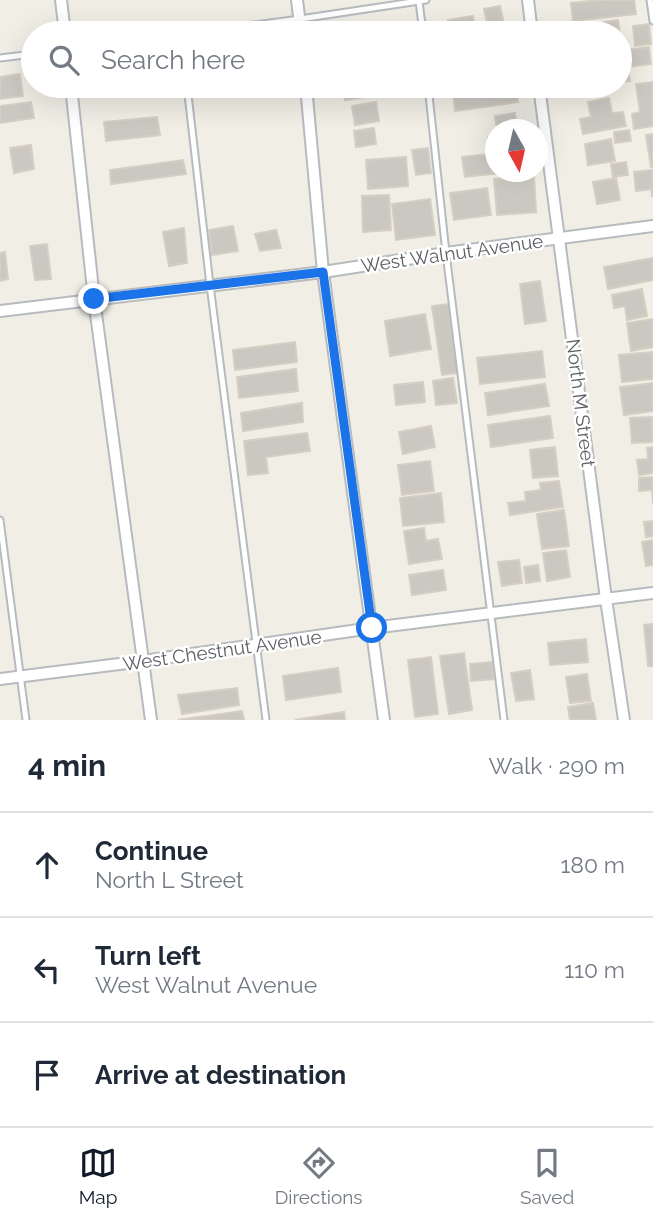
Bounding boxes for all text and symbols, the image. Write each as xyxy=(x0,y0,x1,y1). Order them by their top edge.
search box xyxy=(21,21,632,98)
icon: search xyxy=(45,41,83,79)
text: Search here xyxy=(101,45,245,75)
north arrow xyxy=(485,119,548,182)
street label: West Walnut Avenue xyxy=(360,229,544,277)
route end xyxy=(78,283,109,314)
street label: North M Street xyxy=(562,338,600,469)
route start xyxy=(356,612,387,643)
street label: West Chestnut Avenue xyxy=(121,625,323,675)
text: 4 min xyxy=(28,748,106,783)
text: Walk · 290 m xyxy=(489,752,625,779)
text: Continue xyxy=(95,836,208,866)
icon: ahead xyxy=(28,846,66,884)
text: 180 m xyxy=(560,851,625,878)
text: North L Street xyxy=(95,866,244,893)
text: Turn left xyxy=(95,941,201,971)
icon: left xyxy=(28,951,66,989)
text: 110 m xyxy=(564,956,625,983)
text: West Walnut Avenue xyxy=(95,971,317,998)
icon: arrive xyxy=(28,1056,66,1094)
text: Arrive at destination xyxy=(95,1060,346,1090)
tab: Map xyxy=(79,1144,117,1208)
tab: Directions xyxy=(275,1144,363,1208)
tab: Saved xyxy=(520,1144,574,1208)

